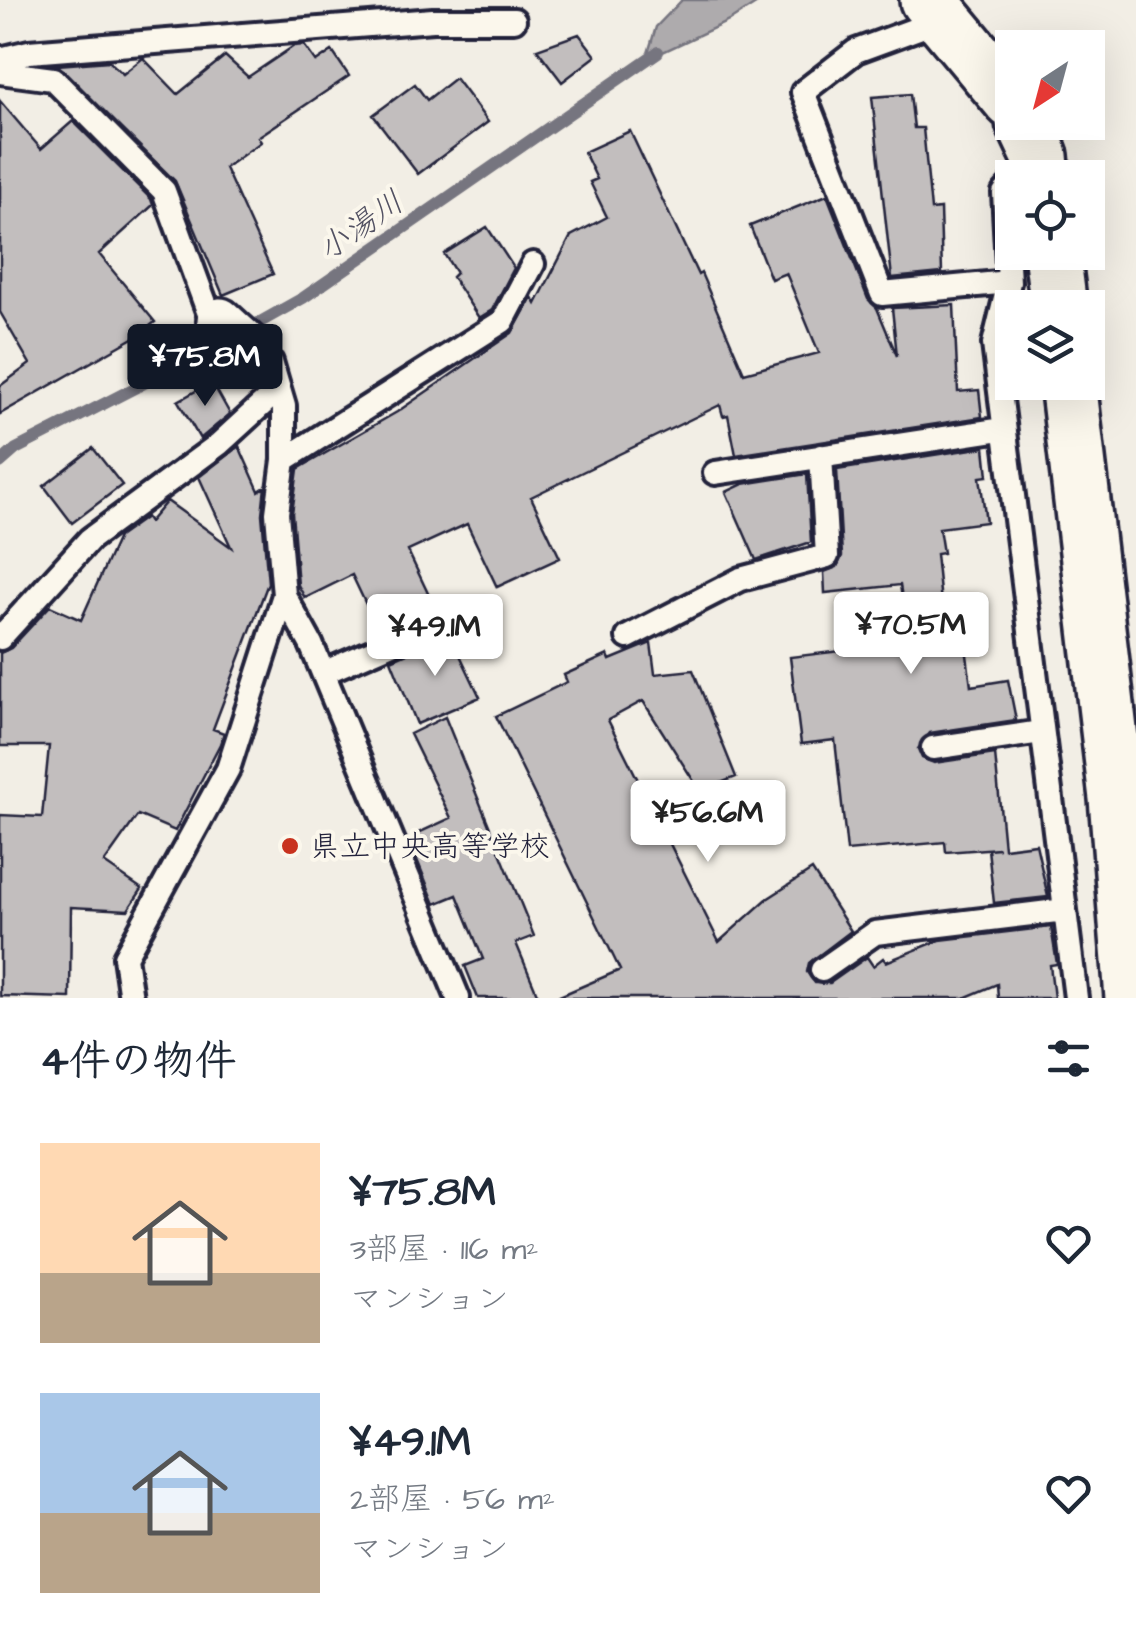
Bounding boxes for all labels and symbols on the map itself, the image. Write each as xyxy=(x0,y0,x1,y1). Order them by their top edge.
north arrow xyxy=(995,30,1105,140)
water label: 小湯川 xyxy=(309,180,413,272)
pin: ¥75.8M xyxy=(124,324,286,409)
pin: ¥70.5M xyxy=(830,592,992,677)
pin: ¥49.1M xyxy=(354,594,516,679)
pin: ¥56.6M xyxy=(627,780,789,865)
place label: 県立中央高等学校 xyxy=(310,826,550,868)
marker: 県立中央高等学校 xyxy=(279,835,301,857)

